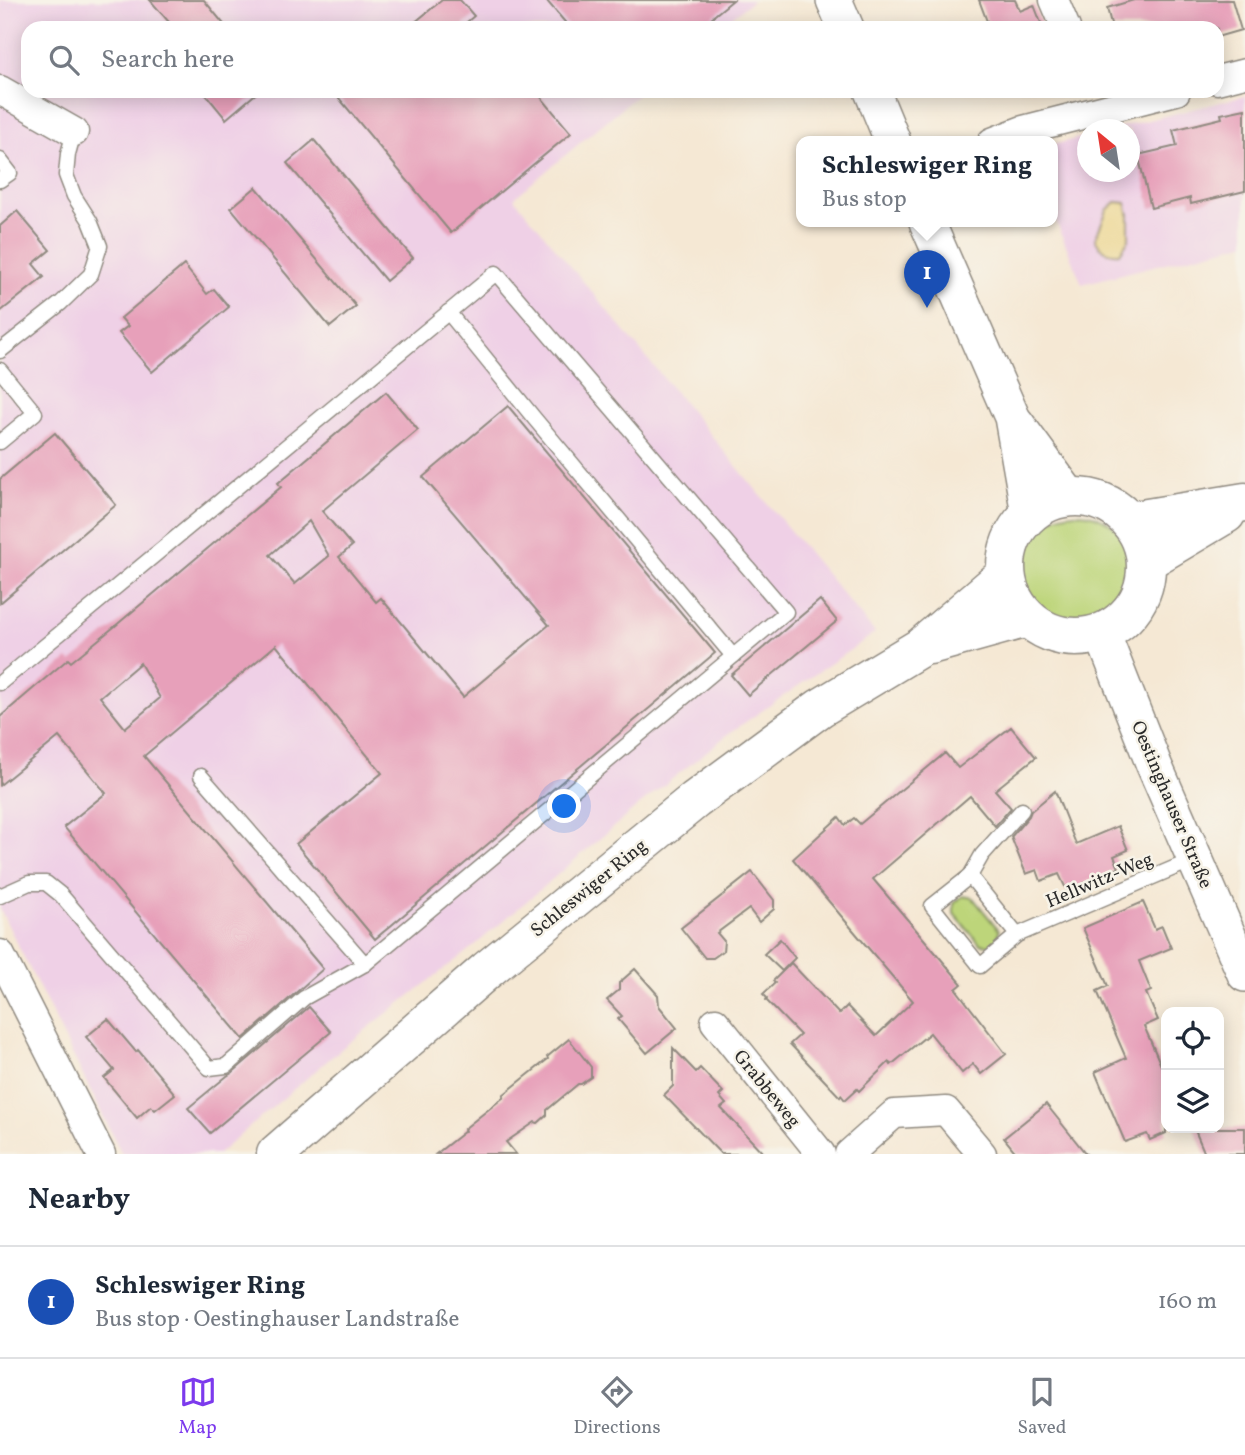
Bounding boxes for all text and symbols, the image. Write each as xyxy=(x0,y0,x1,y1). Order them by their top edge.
search box xyxy=(21,21,1224,98)
icon: search xyxy=(45,41,83,79)
text: Search here xyxy=(101,42,234,78)
north arrow xyxy=(1077,119,1140,182)
popup xyxy=(796,136,1058,227)
text: Schleswiger Ring xyxy=(822,148,1032,184)
text: Bus stop xyxy=(822,184,907,216)
pin: 1 xyxy=(904,250,950,308)
street label: Oestinghauser Straße xyxy=(1124,717,1218,893)
your location xyxy=(547,789,581,823)
street label: Schleswiger Ring xyxy=(526,833,653,944)
street label: Hellwitz-Weg xyxy=(1042,847,1157,915)
map controls xyxy=(1161,1007,1224,1133)
button: locate xyxy=(1161,1007,1224,1070)
street label: Grabbeweg xyxy=(727,1045,806,1134)
button: layers xyxy=(1161,1070,1224,1133)
text: Nearby xyxy=(28,1179,130,1221)
text: Schleswiger Ring xyxy=(95,1268,305,1304)
text: 1 xyxy=(46,1286,56,1318)
text: 160 m xyxy=(1158,1286,1217,1318)
text: Bus stop · Oestinghauser Landstraße xyxy=(95,1304,459,1336)
tab: Map xyxy=(178,1373,217,1441)
tab: Directions xyxy=(574,1373,661,1441)
tab: Saved xyxy=(1018,1373,1066,1441)

